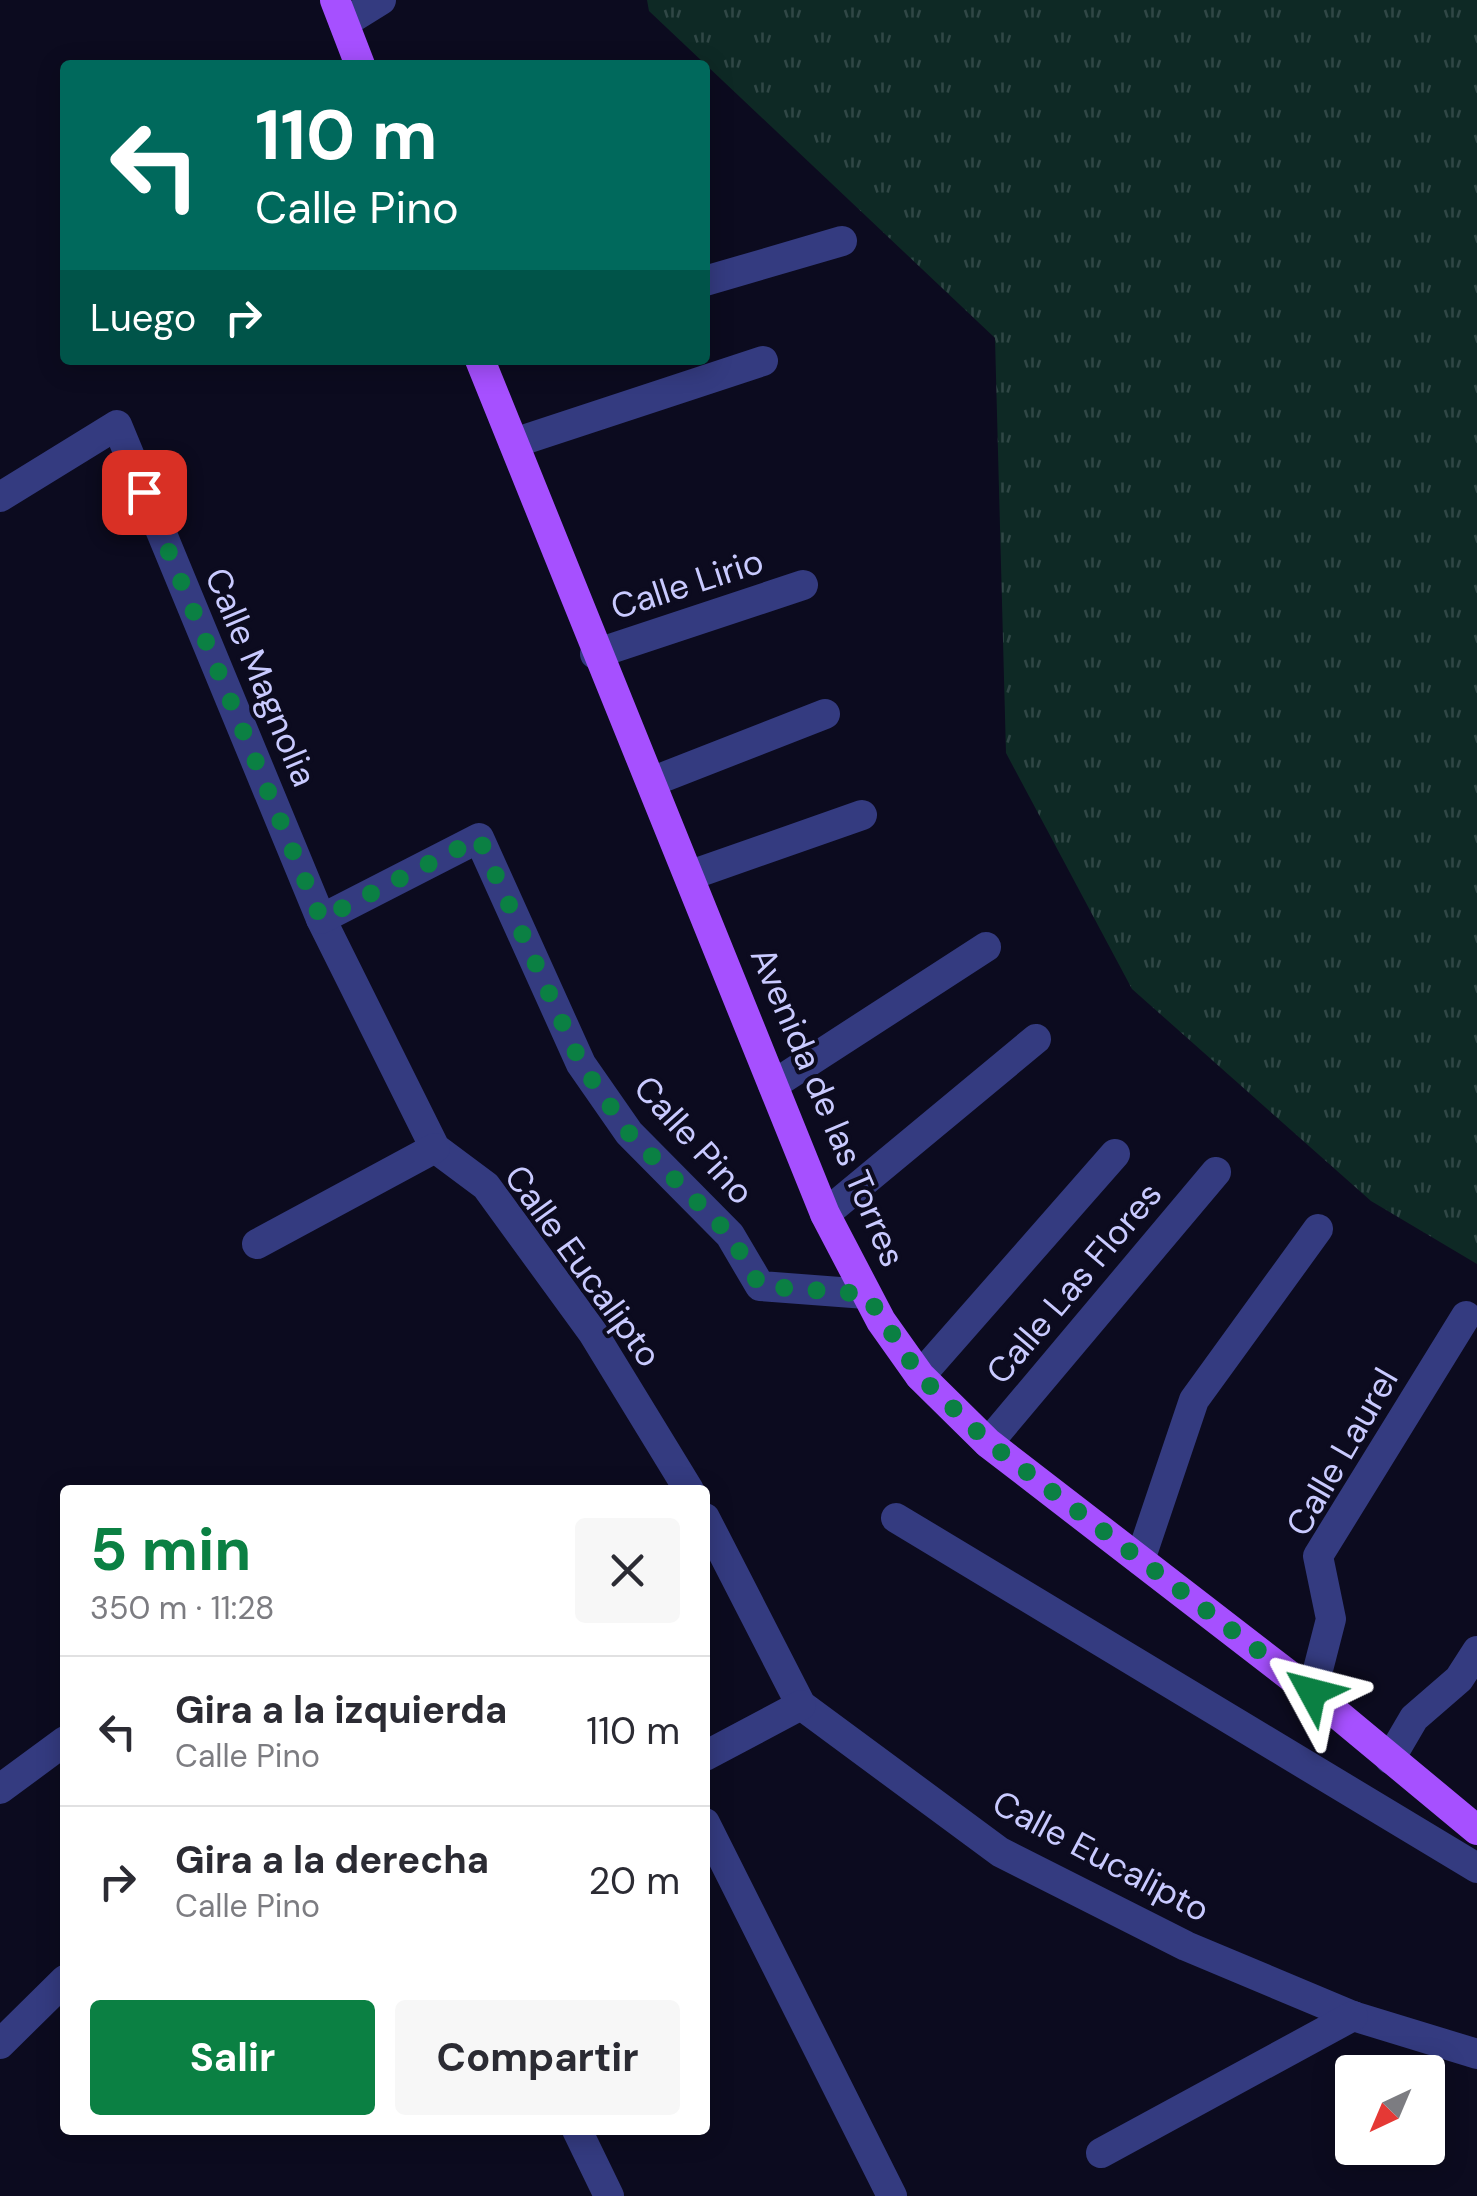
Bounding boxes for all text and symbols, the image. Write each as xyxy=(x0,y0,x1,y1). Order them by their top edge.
text: 110 m xyxy=(255,90,438,181)
icon: left xyxy=(90,100,220,230)
text: Calle Pino xyxy=(255,178,459,237)
icon: right xyxy=(216,290,271,345)
text: Luego xyxy=(90,293,196,343)
pin xyxy=(102,450,187,535)
icon: arrive xyxy=(117,465,172,520)
street label: Calle Lirio xyxy=(605,538,769,630)
street label: Calle Magnolia xyxy=(194,561,328,793)
street label: Avenida de las Torres xyxy=(740,940,916,1274)
street label: Calle Pino xyxy=(624,1066,764,1214)
street label: Calle Eucalipto xyxy=(494,1156,672,1376)
street label: Calle Las Flores xyxy=(976,1172,1172,1394)
street label: Calle Laurel xyxy=(1275,1360,1409,1544)
text: 5 min xyxy=(90,1510,251,1589)
button: close xyxy=(575,1518,680,1623)
text: 350 m · 11:28 xyxy=(90,1587,274,1629)
position arrow xyxy=(1260,1640,1364,1744)
text: Gira a la izquierda xyxy=(175,1685,507,1735)
icon: left xyxy=(90,1704,145,1759)
text: 110 m xyxy=(586,1706,680,1756)
text: Calle Pino xyxy=(175,1735,320,1777)
street label: Calle Eucalipto xyxy=(985,1780,1217,1932)
text: Gira a la derecha xyxy=(175,1835,489,1885)
icon: right xyxy=(90,1854,145,1909)
text: 20 m xyxy=(589,1856,680,1906)
text: Calle Pino xyxy=(175,1885,320,1927)
button: Salir xyxy=(90,2000,375,2115)
button: Compartir xyxy=(395,2000,680,2115)
north arrow xyxy=(1335,2055,1445,2165)
map controls xyxy=(1335,2055,1445,2165)

